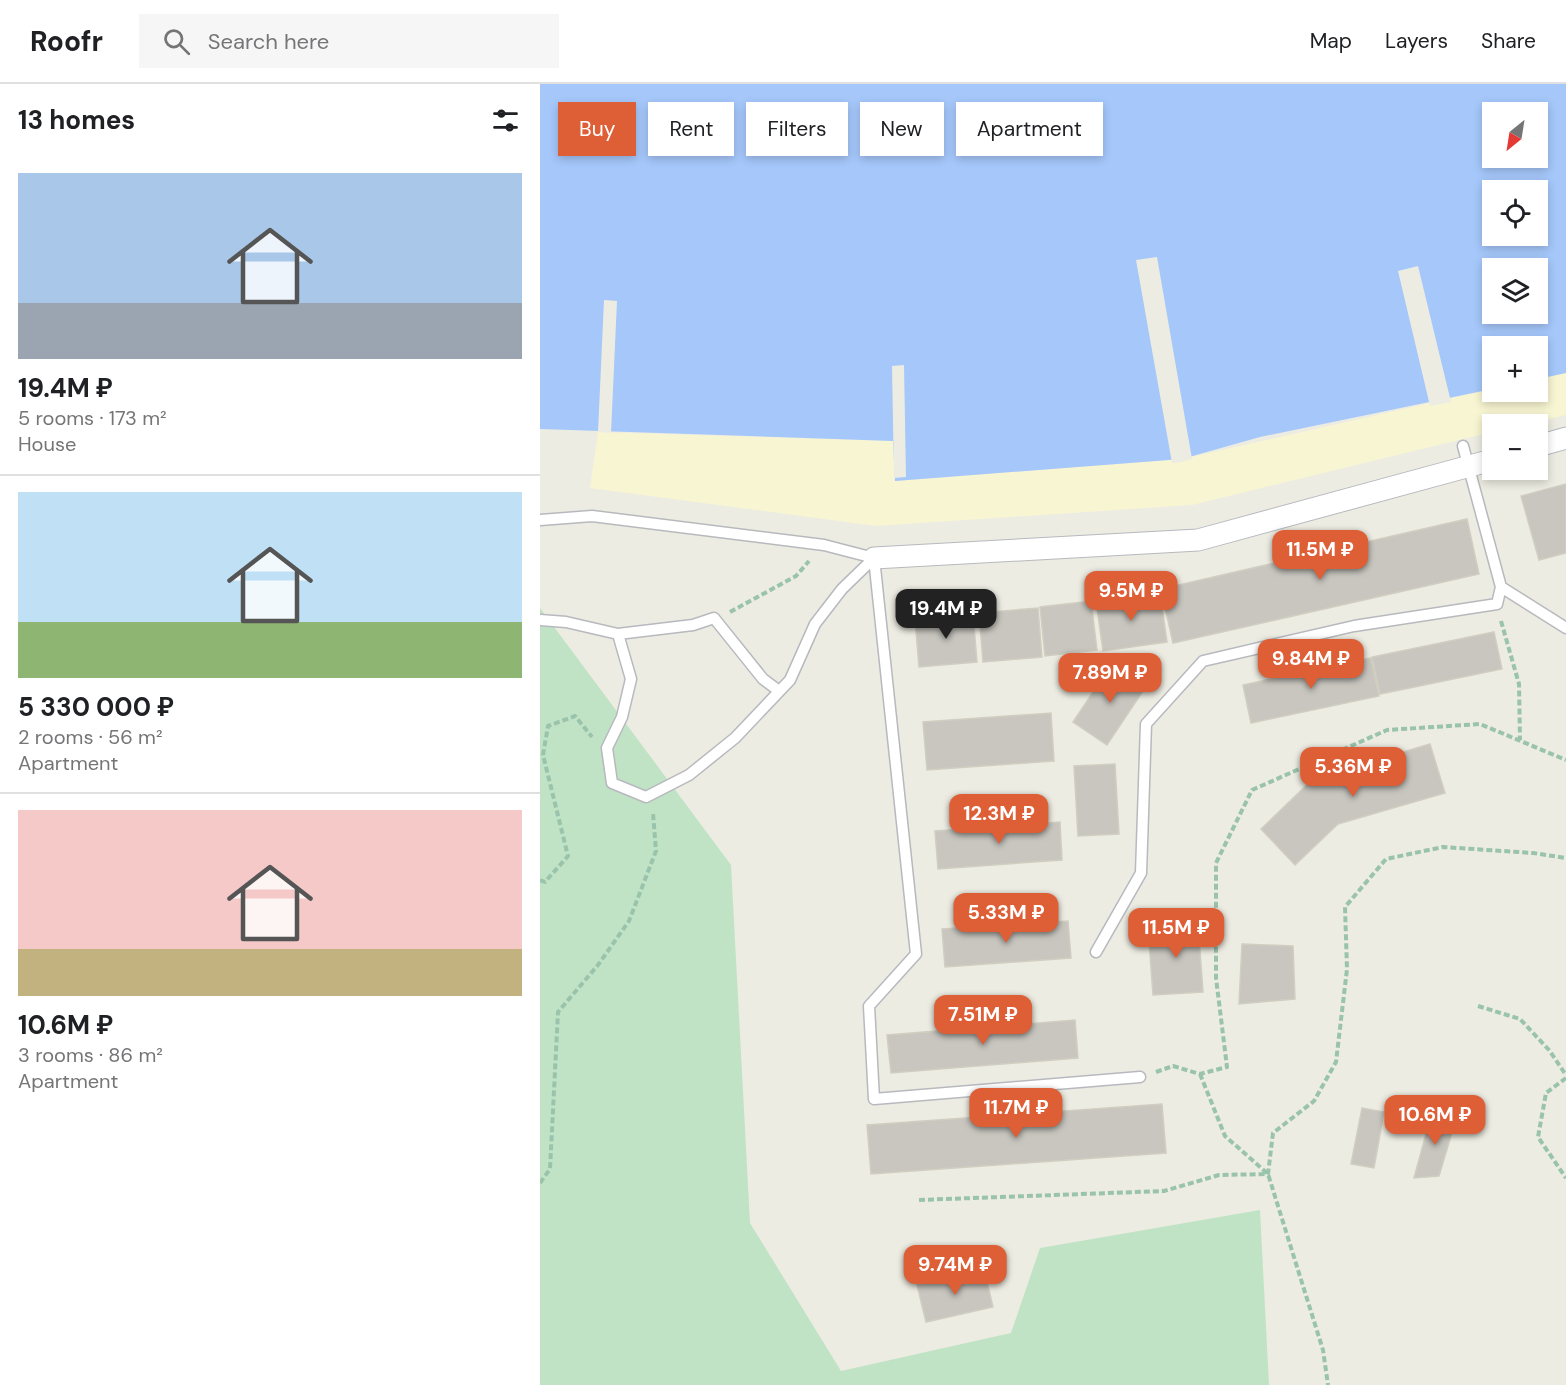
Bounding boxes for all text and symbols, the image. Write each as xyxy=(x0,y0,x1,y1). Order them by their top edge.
search box xyxy=(139,14,559,68)
text: Roofr xyxy=(30,23,103,60)
icon: search xyxy=(160,25,193,58)
text: Search here xyxy=(208,27,329,56)
text: Map xyxy=(1310,27,1352,55)
text: Layers xyxy=(1385,27,1448,55)
text: Share xyxy=(1481,27,1536,55)
chip: Buy xyxy=(558,102,636,156)
chip: Rent xyxy=(648,102,734,156)
chip: Filters xyxy=(746,102,848,156)
chip: New xyxy=(860,102,944,156)
chip: Apartment xyxy=(956,102,1103,156)
north arrow xyxy=(1482,102,1548,168)
map controls xyxy=(1482,102,1548,480)
text: 13 homes xyxy=(18,103,135,137)
icon: filters xyxy=(489,104,522,137)
button: locate xyxy=(1482,180,1548,246)
icon: home xyxy=(216,212,324,320)
button: layers xyxy=(1482,258,1548,324)
button: + xyxy=(1482,336,1548,402)
text: 19.4M ₽ xyxy=(18,371,113,405)
text: 5 rooms · 173 m² xyxy=(18,405,167,431)
button: − xyxy=(1482,414,1548,480)
text: House xyxy=(18,431,76,457)
pin: 11.5M ₽ xyxy=(1265,530,1375,581)
icon: home xyxy=(216,531,324,639)
text: 11.5M ₽ xyxy=(1286,536,1354,562)
pin: 9.5M ₽ xyxy=(1082,571,1180,622)
text: 9.5M ₽ xyxy=(1098,577,1164,603)
pin: 19.4M ₽ xyxy=(891,589,1001,640)
text: 19.4M ₽ xyxy=(910,595,982,621)
pin: 9.84M ₽ xyxy=(1256,639,1366,690)
text: 9.84M ₽ xyxy=(1272,645,1350,671)
pin: 7.89M ₽ xyxy=(1055,653,1165,704)
text: 7.89M ₽ xyxy=(1073,659,1147,685)
text: 5 330 000 ₽ xyxy=(18,690,174,724)
text: 2 rooms · 56 m² xyxy=(18,724,163,750)
pin: 5.36M ₽ xyxy=(1298,747,1408,798)
text: Apartment xyxy=(18,750,118,776)
text: 5.36M ₽ xyxy=(1314,753,1392,779)
pin: 12.3M ₽ xyxy=(944,794,1054,845)
text: 12.3M ₽ xyxy=(963,800,1035,826)
icon: home xyxy=(216,849,324,957)
pin: 5.33M ₽ xyxy=(951,893,1061,944)
text: 5.33M ₽ xyxy=(967,899,1045,925)
pin: 11.5M ₽ xyxy=(1121,908,1231,959)
text: 11.5M ₽ xyxy=(1142,914,1210,940)
pin: 7.51M ₽ xyxy=(928,995,1038,1046)
text: 7.51M ₽ xyxy=(948,1001,1018,1027)
text: 10.6M ₽ xyxy=(18,1008,113,1042)
text: 3 rooms · 86 m² xyxy=(18,1042,163,1068)
text: Apartment xyxy=(18,1068,118,1094)
pin: 11.7M ₽ xyxy=(961,1088,1071,1139)
text: 11.7M ₽ xyxy=(983,1094,1049,1120)
pin: 10.6M ₽ xyxy=(1380,1095,1490,1146)
text: 10.6M ₽ xyxy=(1398,1101,1472,1127)
pin: 9.74M ₽ xyxy=(900,1245,1010,1296)
text: 9.74M ₽ xyxy=(918,1251,992,1277)

